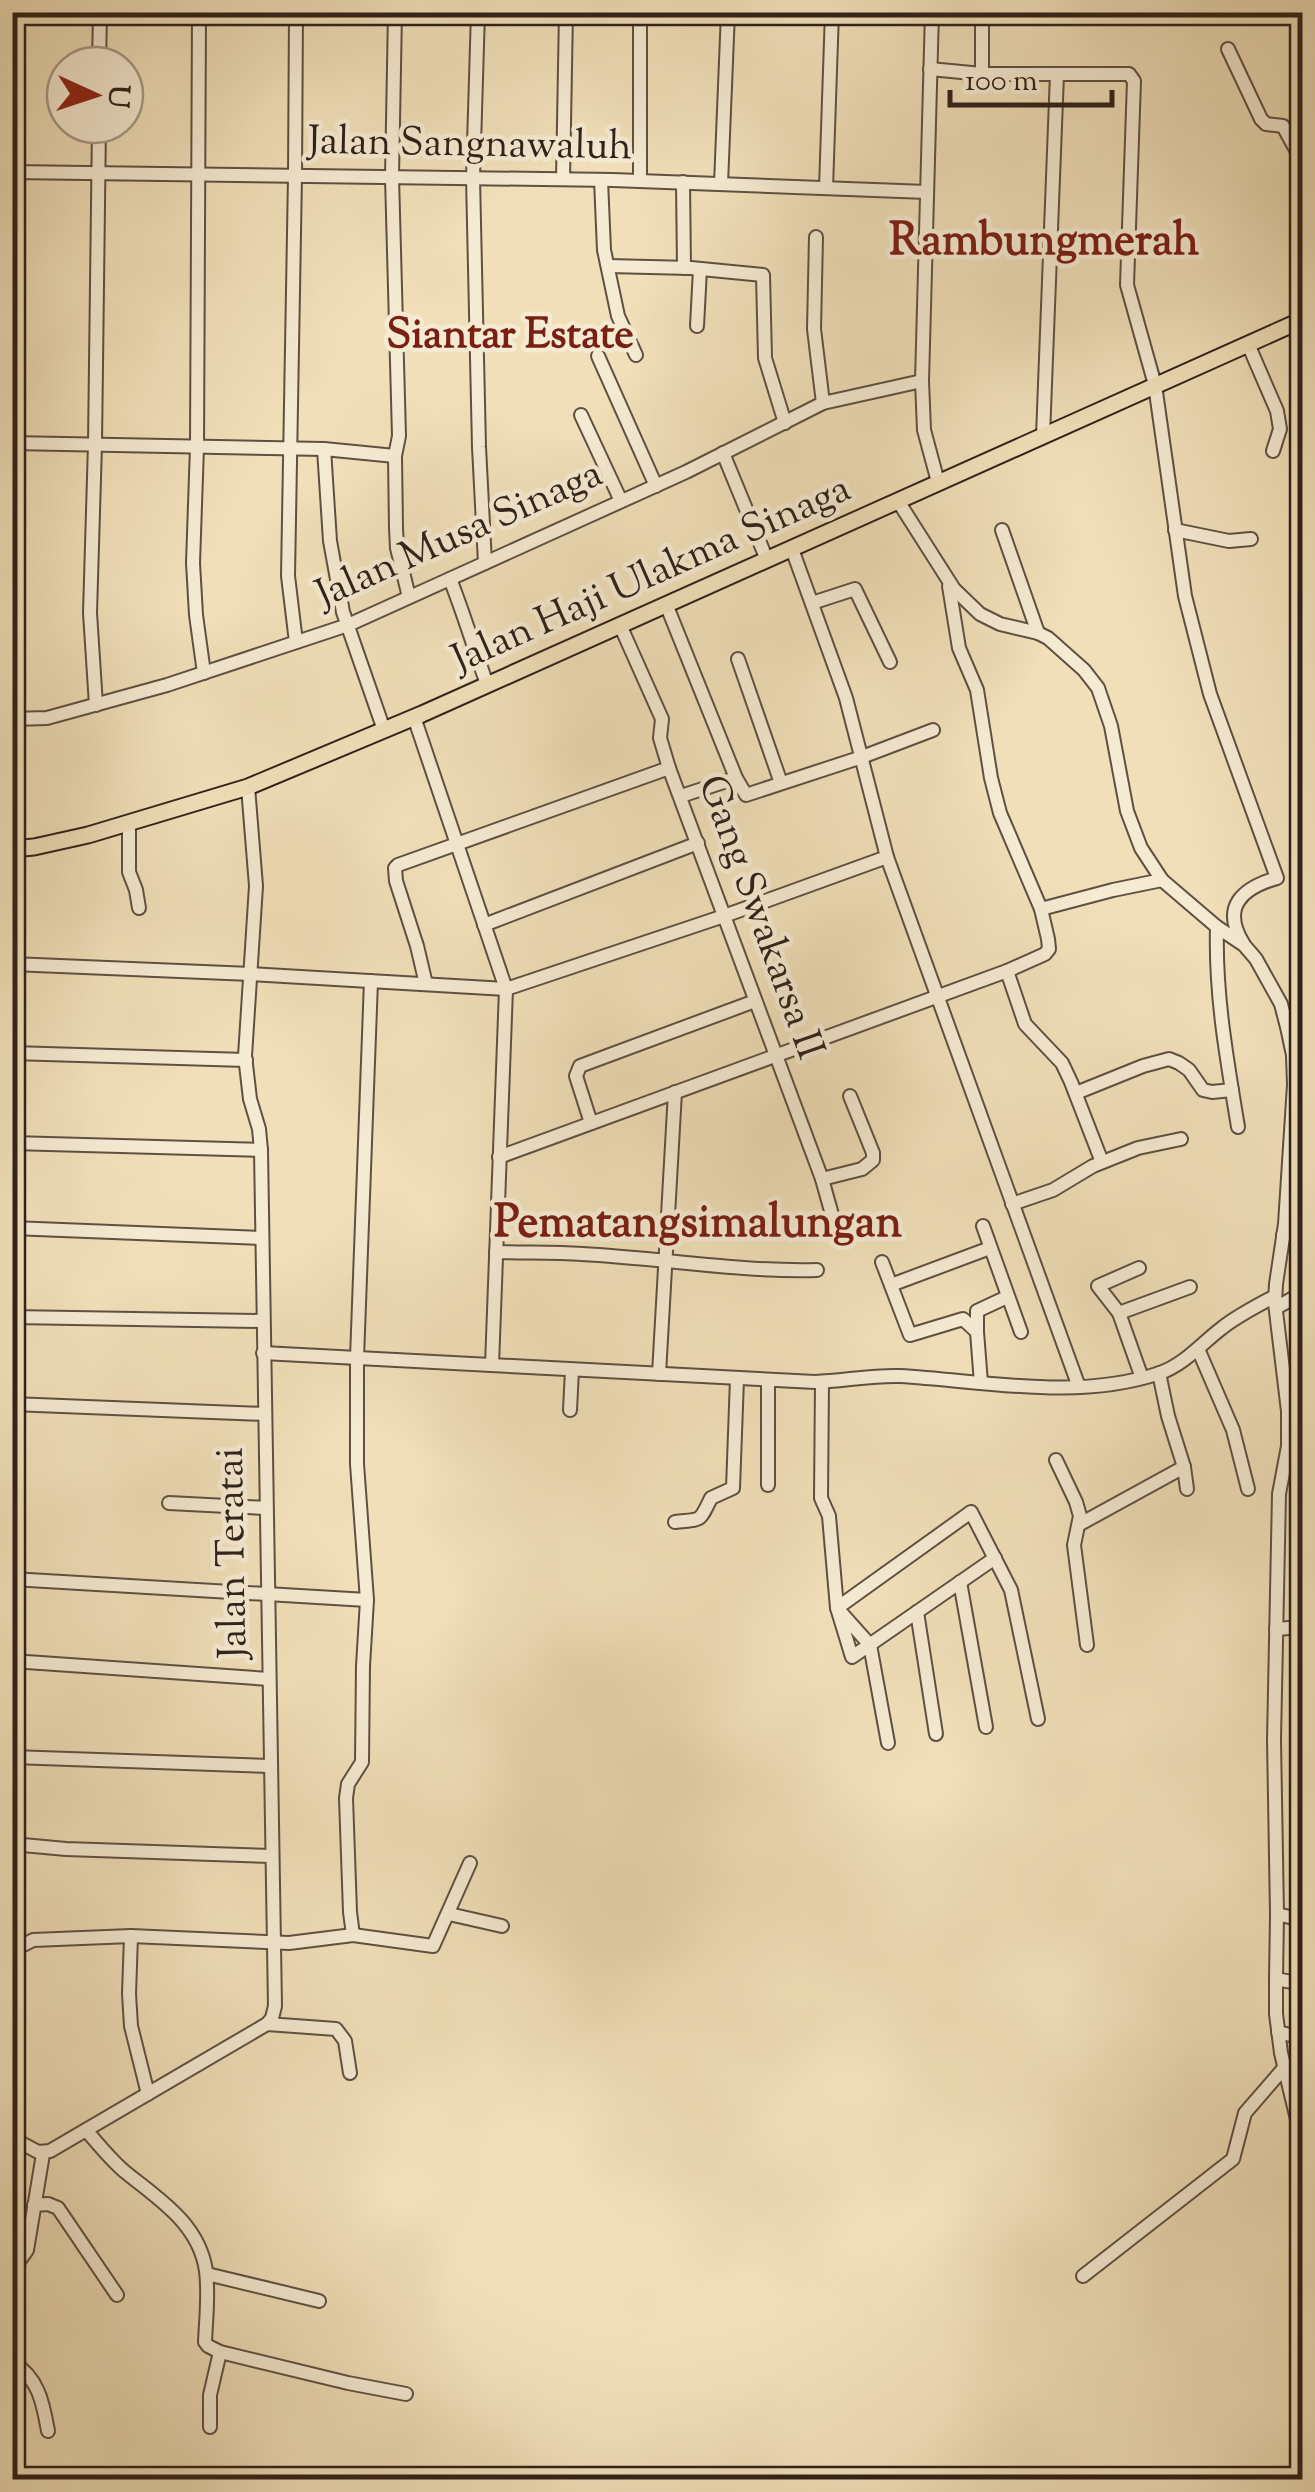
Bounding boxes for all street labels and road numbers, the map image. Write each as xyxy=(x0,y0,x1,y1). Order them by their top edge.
street label: Jalan Sangnawaluh xyxy=(306,115,632,177)
street label: Jalan Musa Sinaga xyxy=(306,447,612,626)
street label: Jalan Haji Ulakma Sinaga xyxy=(442,462,861,691)
street label: Gang Swakarsa II xyxy=(681,768,837,1068)
street label: Jalan Teratai xyxy=(204,1447,264,1661)

